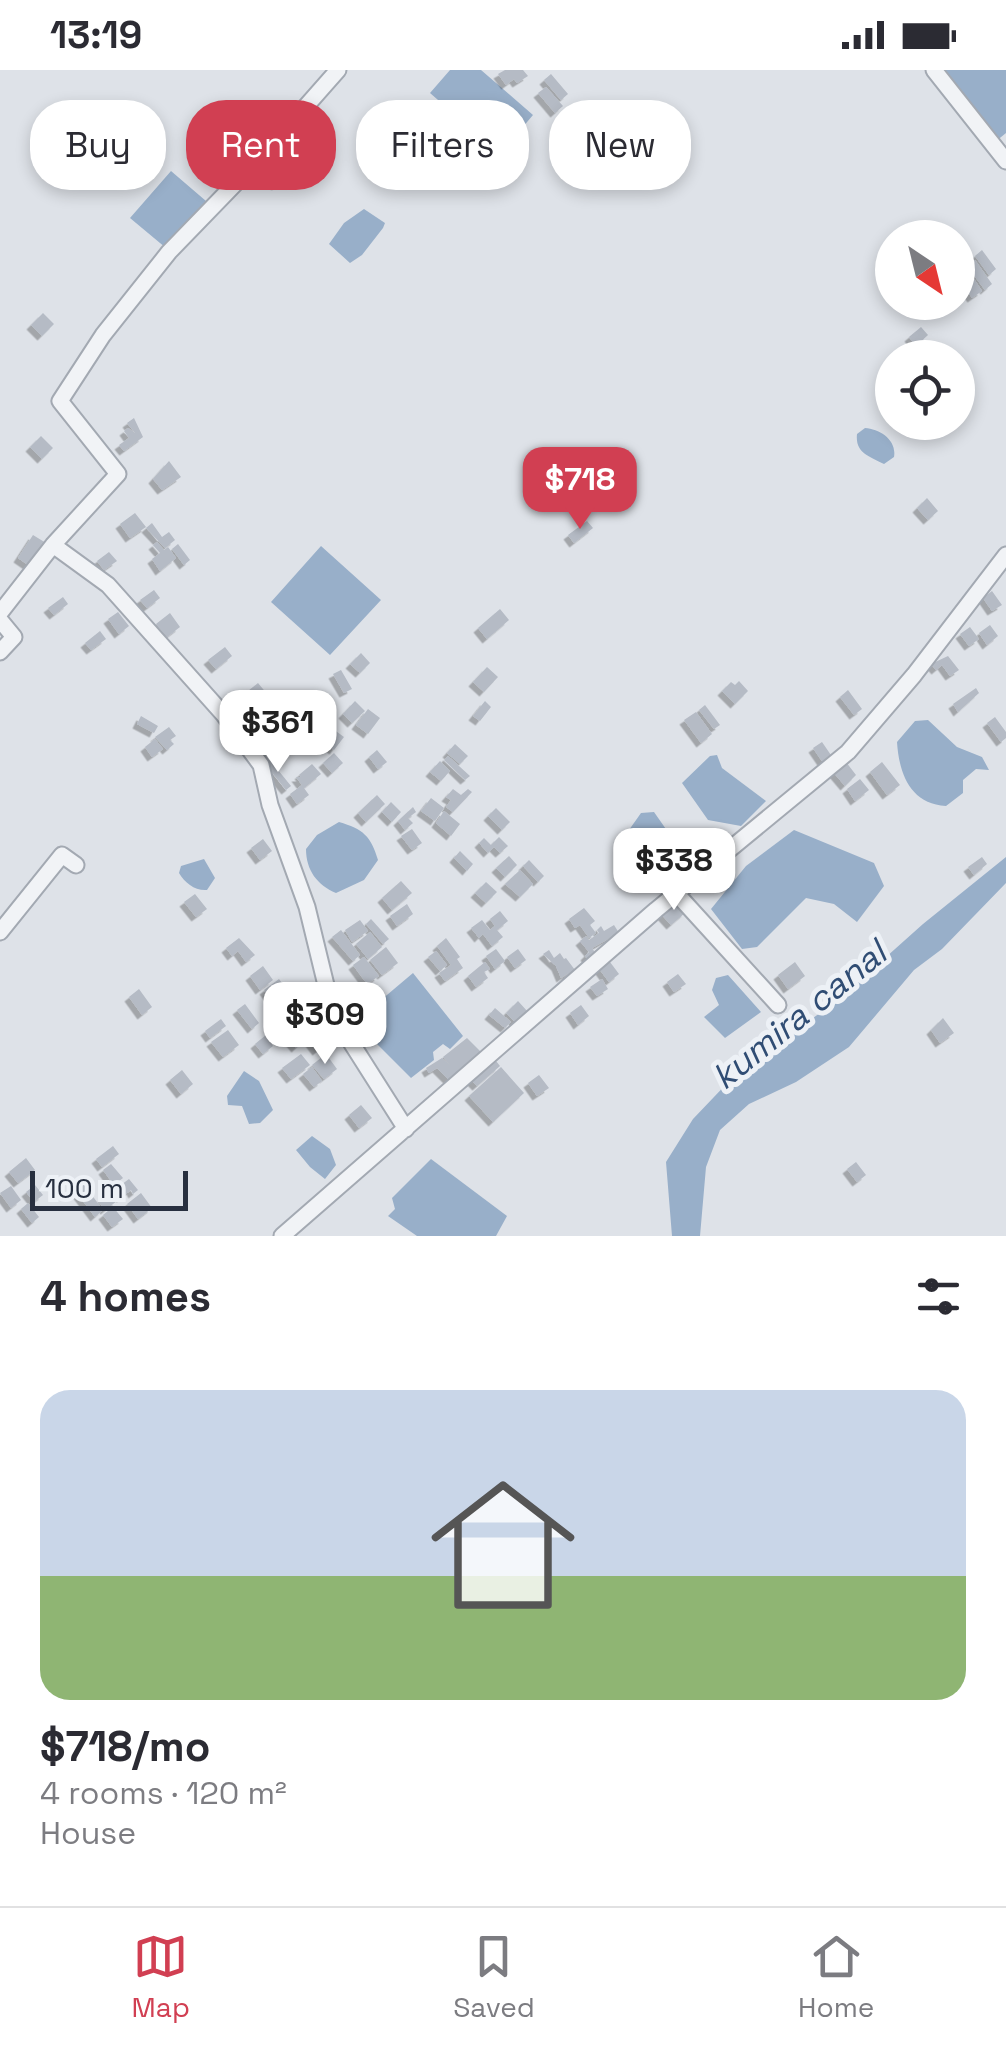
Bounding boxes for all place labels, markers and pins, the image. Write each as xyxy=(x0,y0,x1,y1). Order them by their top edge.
pin: $718 xyxy=(521,447,639,532)
pin: $361 xyxy=(219,690,337,775)
pin: $338 xyxy=(615,828,733,913)
pin: $309 xyxy=(266,982,384,1067)

